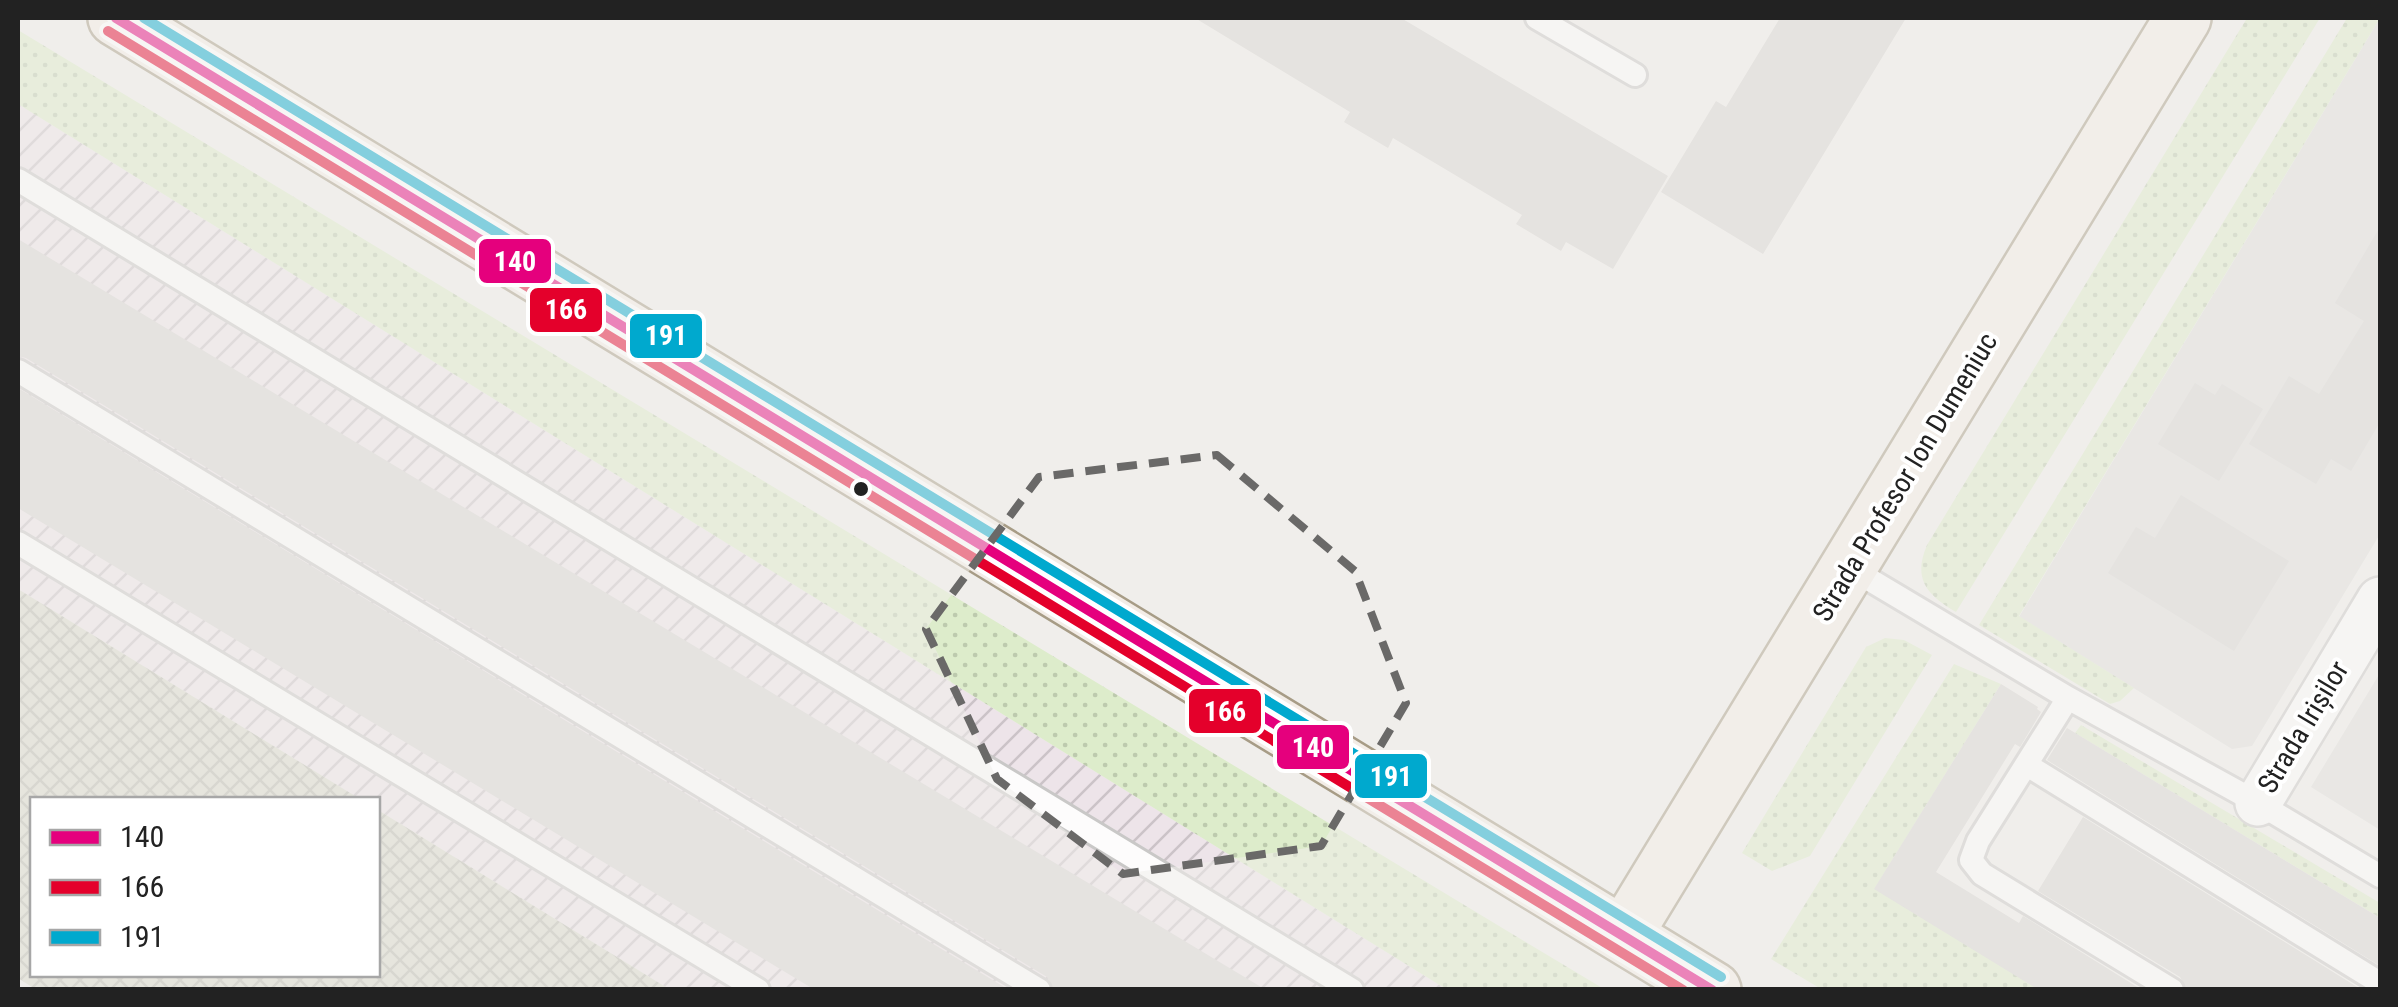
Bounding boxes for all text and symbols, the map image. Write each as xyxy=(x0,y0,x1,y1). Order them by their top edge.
line badge: 140 xyxy=(477,237,553,285)
text: 140 xyxy=(494,245,536,278)
line badge: 166 xyxy=(528,286,604,334)
text: 166 xyxy=(545,293,587,326)
line badge: 191 xyxy=(628,312,704,360)
text: 191 xyxy=(645,319,687,352)
street label: Strada Profesor Ion Dumeniuc xyxy=(1806,327,2004,627)
unlabelled marker xyxy=(851,479,871,499)
street label: Strada Irișilor xyxy=(2251,655,2355,799)
line badge: 166 xyxy=(1187,687,1263,735)
text: 166 xyxy=(1204,695,1246,728)
line badge: 140 xyxy=(1275,723,1351,771)
text: 140 xyxy=(1292,731,1334,764)
line badge: 191 xyxy=(1353,752,1429,800)
text: 191 xyxy=(1370,760,1412,793)
legend xyxy=(30,797,380,977)
text: 140 xyxy=(120,819,164,854)
text: 166 xyxy=(120,869,164,904)
text: 191 xyxy=(120,919,164,954)

